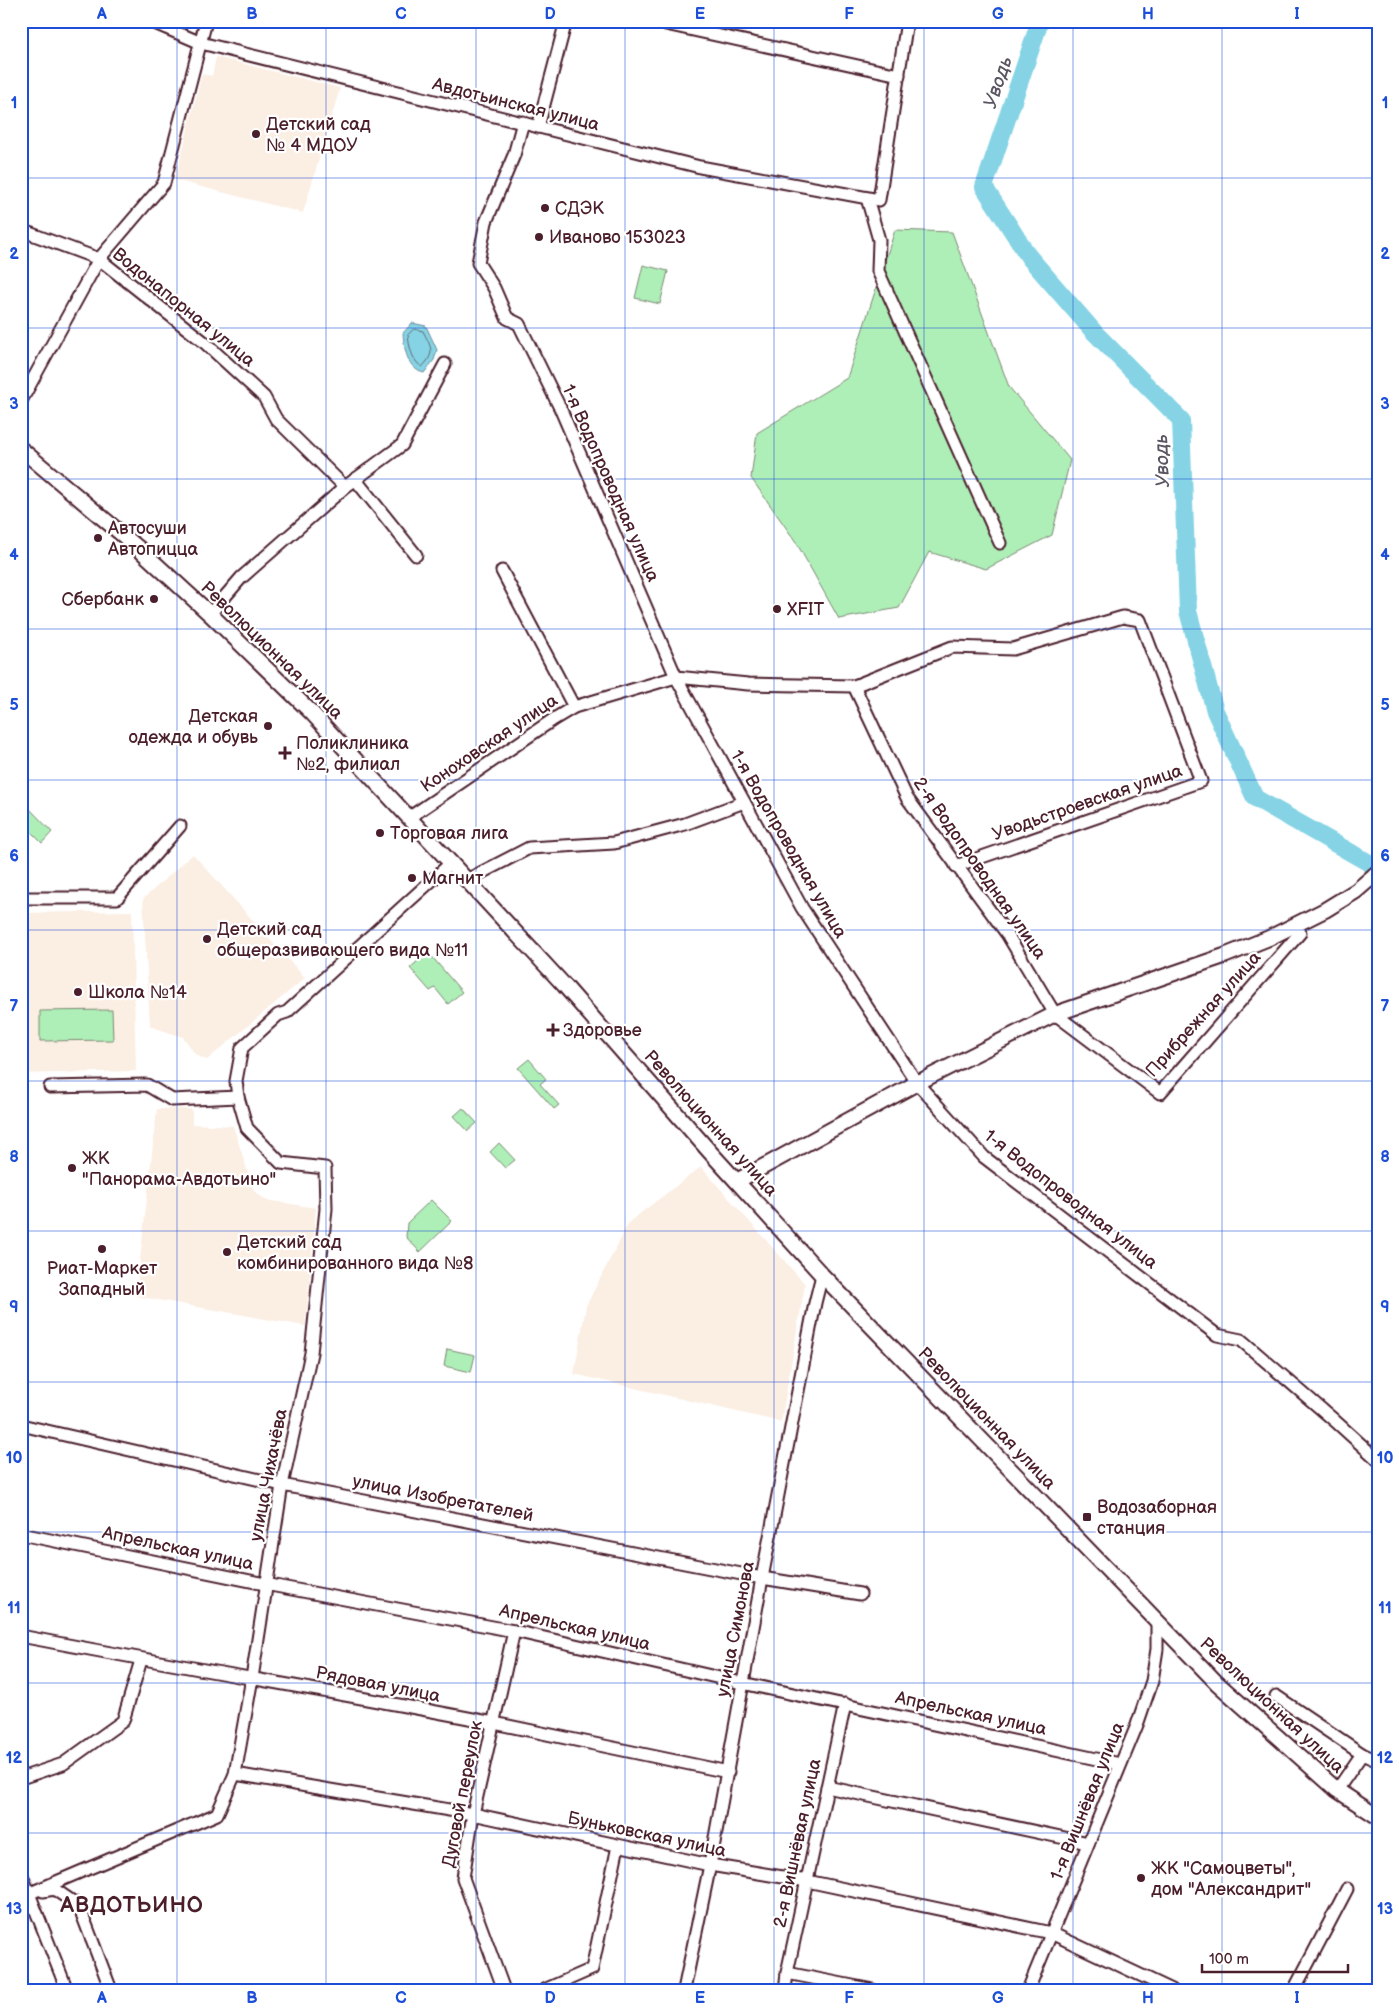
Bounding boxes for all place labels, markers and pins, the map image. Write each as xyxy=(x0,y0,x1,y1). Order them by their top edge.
place label: Детский сад № 4 МДОУ xyxy=(266,114,371,156)
marker: Детский сад № 4 МДОУ xyxy=(250,128,262,140)
place label: СДЭК xyxy=(555,198,604,219)
marker: СДЭК xyxy=(539,202,551,214)
place label: Иваново 153023 xyxy=(549,227,686,248)
marker: Иваново 153023 xyxy=(533,231,545,243)
place label: Автосуши Автопицца xyxy=(107,518,198,560)
marker: Автосуши Автопицца xyxy=(92,532,104,544)
place label: Сбербанк xyxy=(62,589,144,610)
marker: Сбербанк xyxy=(148,593,160,605)
place label: XFIT xyxy=(786,599,824,620)
marker: XFIT xyxy=(771,603,783,615)
place label: Детская одежда и обувь xyxy=(128,706,258,748)
marker: Детская одежда и обувь xyxy=(262,720,274,732)
place label: Поликлиника №2, филиал xyxy=(296,733,409,775)
marker: Поликлиника №2, филиал xyxy=(278,746,292,760)
place label: Торговая лига xyxy=(390,823,509,844)
marker: Торговая лига xyxy=(374,827,386,839)
place label: Магнит xyxy=(422,868,484,889)
marker: Магнит xyxy=(406,872,418,884)
place label: Детский сад общеразвивающего вида №11 xyxy=(217,919,468,961)
marker: Детский сад общеразвивающего вида №11 xyxy=(201,933,213,945)
place label: Школа №14 xyxy=(88,982,187,1003)
marker: Школа №14 xyxy=(72,986,84,998)
place label: Здоровье xyxy=(563,1020,642,1041)
marker: Здоровье xyxy=(547,1024,559,1036)
place label: ЖК "Панорама-Авдотьино" xyxy=(82,1148,276,1190)
marker: ЖК "Панорама-Авдотьино" xyxy=(66,1162,78,1174)
place label: Детский сад комбинированного вида №8 xyxy=(237,1232,474,1274)
marker: Риат-Маркет Западный xyxy=(96,1243,108,1255)
marker: Детский сад комбинированного вида №8 xyxy=(221,1246,233,1258)
place label: Риат-Маркет Западный xyxy=(47,1258,158,1300)
place label: Водозаборная станция xyxy=(1097,1497,1217,1539)
marker: Водозаборная станция xyxy=(1081,1511,1093,1523)
place label: ЖК "Самоцветы", дом "Александрит" xyxy=(1151,1858,1311,1900)
marker: ЖК "Самоцветы", дом "Александрит" xyxy=(1135,1872,1147,1884)

